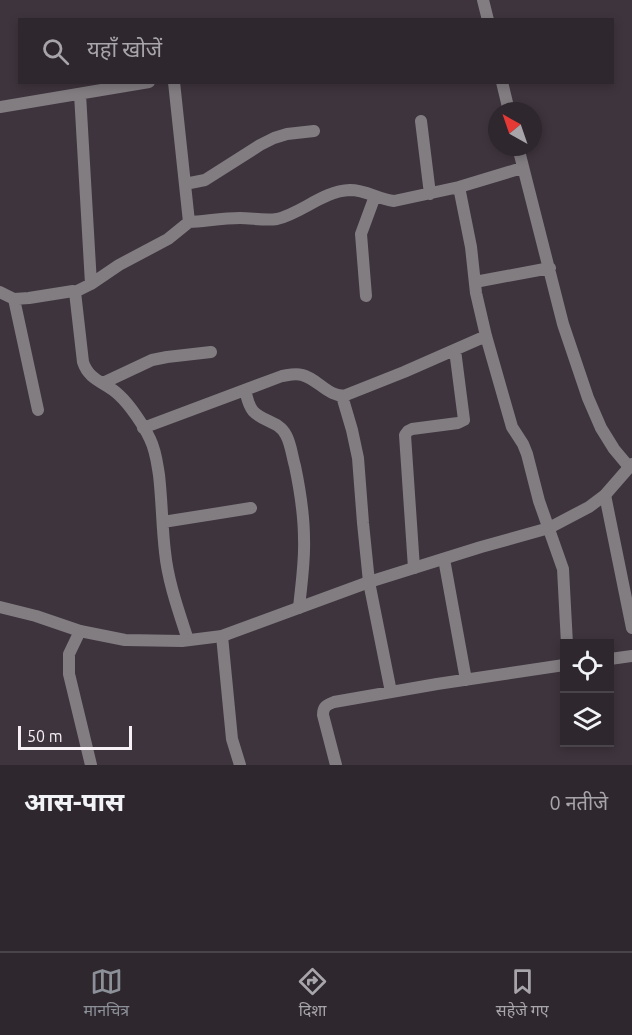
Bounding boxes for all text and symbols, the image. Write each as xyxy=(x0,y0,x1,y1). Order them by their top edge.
search box xyxy=(18,18,614,84)
icon: search xyxy=(39,35,72,68)
text: यहाँ खोजें xyxy=(87,36,162,61)
north arrow xyxy=(488,102,542,156)
map controls xyxy=(560,639,614,747)
button: locate xyxy=(560,639,614,693)
button: layers xyxy=(560,693,614,747)
scale bar xyxy=(18,723,132,750)
text: 50 m xyxy=(27,727,63,745)
text: आस-पास xyxy=(24,787,124,816)
text: 0 नतीजे xyxy=(550,791,608,814)
tab: मानचित्र xyxy=(83,965,129,1023)
tab: दिशा xyxy=(296,965,329,1023)
tab: सहेजे गए xyxy=(496,965,549,1023)

